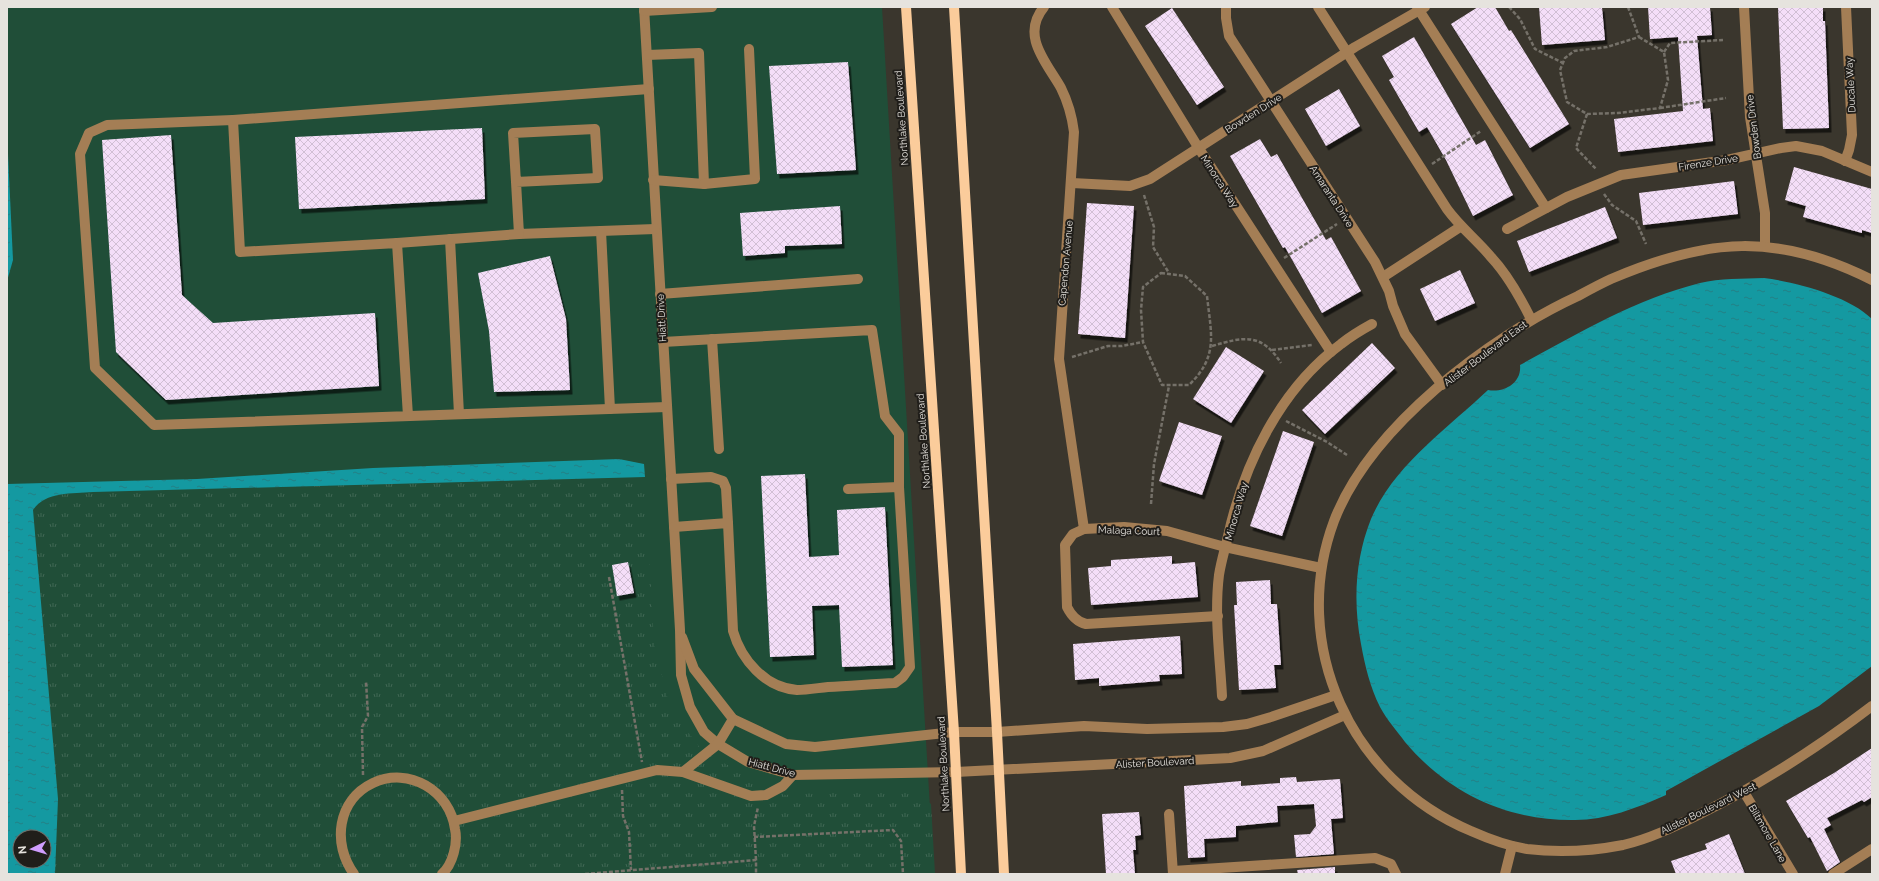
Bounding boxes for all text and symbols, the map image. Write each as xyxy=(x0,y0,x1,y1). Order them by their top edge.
street label: Ducale Way xyxy=(1844,56,1857,113)
street label: Northlake Boulevard xyxy=(893,70,910,166)
street label: Bowden Drive xyxy=(1223,92,1284,135)
street label: Bowden Drive xyxy=(1744,94,1763,160)
street label: Firenze Drive xyxy=(1677,152,1739,173)
street label: Minorca Way xyxy=(1199,153,1241,210)
street label: Amaranta Drive xyxy=(1308,163,1356,229)
street label: Capendon Avenue xyxy=(1056,220,1075,306)
street label: Hiatt Drive xyxy=(655,294,668,342)
street label: Alister Boulevard East xyxy=(1442,318,1529,388)
street label: Northlake Boulevard xyxy=(915,393,932,489)
street label: Minorca Way xyxy=(1223,480,1250,541)
street label: Malaga Court xyxy=(1098,524,1161,537)
street label: Northlake Boulevard xyxy=(936,716,951,812)
street label: Alister Boulevard xyxy=(1115,755,1195,770)
street label: Hiatt Drive xyxy=(747,756,797,779)
street label: Alister Boulevard West xyxy=(1659,780,1758,836)
street label: Biltmore Lane xyxy=(1747,802,1789,864)
north arrow xyxy=(12,829,52,869)
text: N xyxy=(16,845,29,855)

